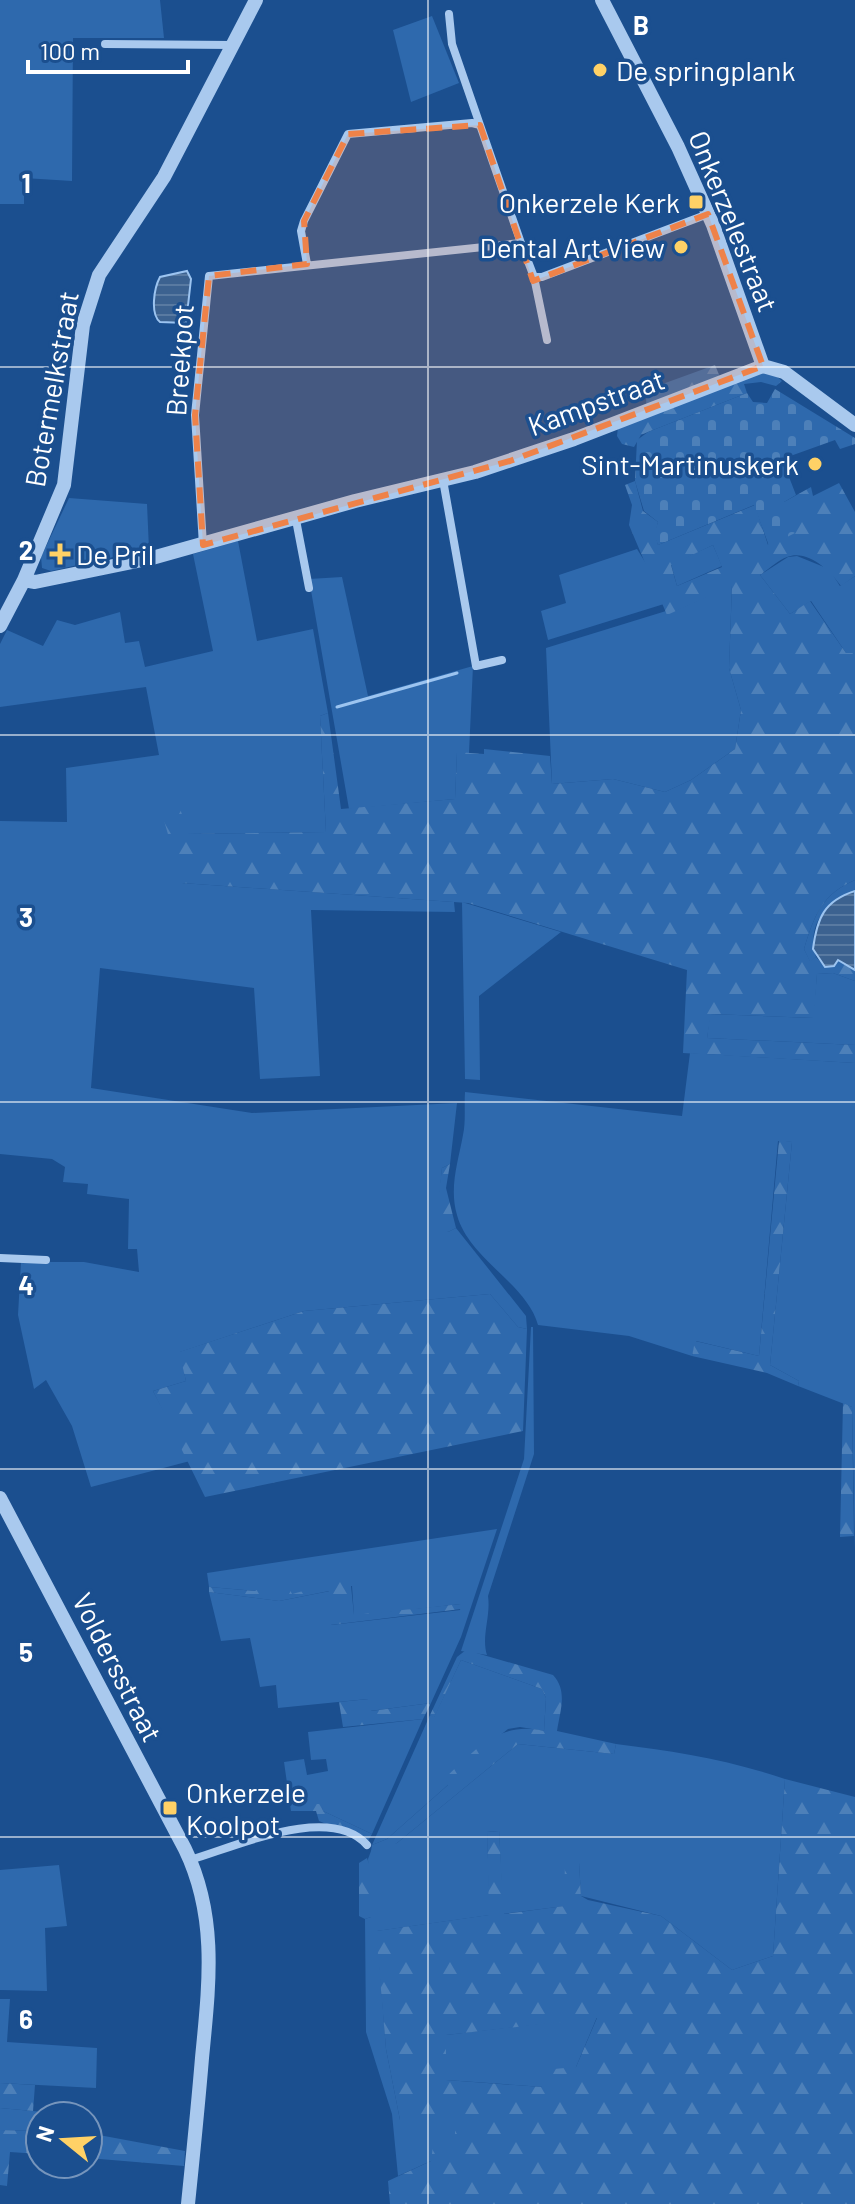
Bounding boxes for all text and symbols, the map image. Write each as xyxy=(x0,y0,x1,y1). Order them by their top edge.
text: B xyxy=(633,9,649,40)
scale bar xyxy=(28,24,188,74)
text: 100 m xyxy=(40,36,100,65)
place label: De springplank xyxy=(616,53,795,87)
marker: De springplank xyxy=(591,61,609,79)
street label: Onkerzelestraat xyxy=(682,126,786,316)
text: 1 xyxy=(21,167,31,198)
place label: Onkerzele Kerk xyxy=(499,185,680,219)
marker: Onkerzele Kerk xyxy=(687,193,705,211)
place label: Dental Art View xyxy=(479,230,665,264)
marker: Dental Art View xyxy=(672,238,690,256)
street label: Botermelkstraat xyxy=(17,288,85,490)
street label: Breekpot xyxy=(158,303,200,417)
street label: Kampstraat xyxy=(523,362,669,442)
place label: Sint-Martinuskerk xyxy=(581,447,799,481)
marker: Sint-Martinuskerk xyxy=(806,455,824,473)
text: 2 xyxy=(19,534,33,565)
place label: De Pril xyxy=(76,537,154,571)
marker: De Pril xyxy=(51,545,69,563)
text: 3 xyxy=(19,901,33,932)
text: 4 xyxy=(18,1269,34,1300)
street label: Voldersstraat xyxy=(66,1587,170,1747)
text: 5 xyxy=(19,1636,33,1667)
place label: Onkerzele Koolpot xyxy=(186,1775,306,1841)
marker: Onkerzele Koolpot xyxy=(161,1799,179,1817)
text: 6 xyxy=(19,2003,33,2034)
north arrow xyxy=(24,2100,104,2180)
text: N xyxy=(29,2123,59,2144)

